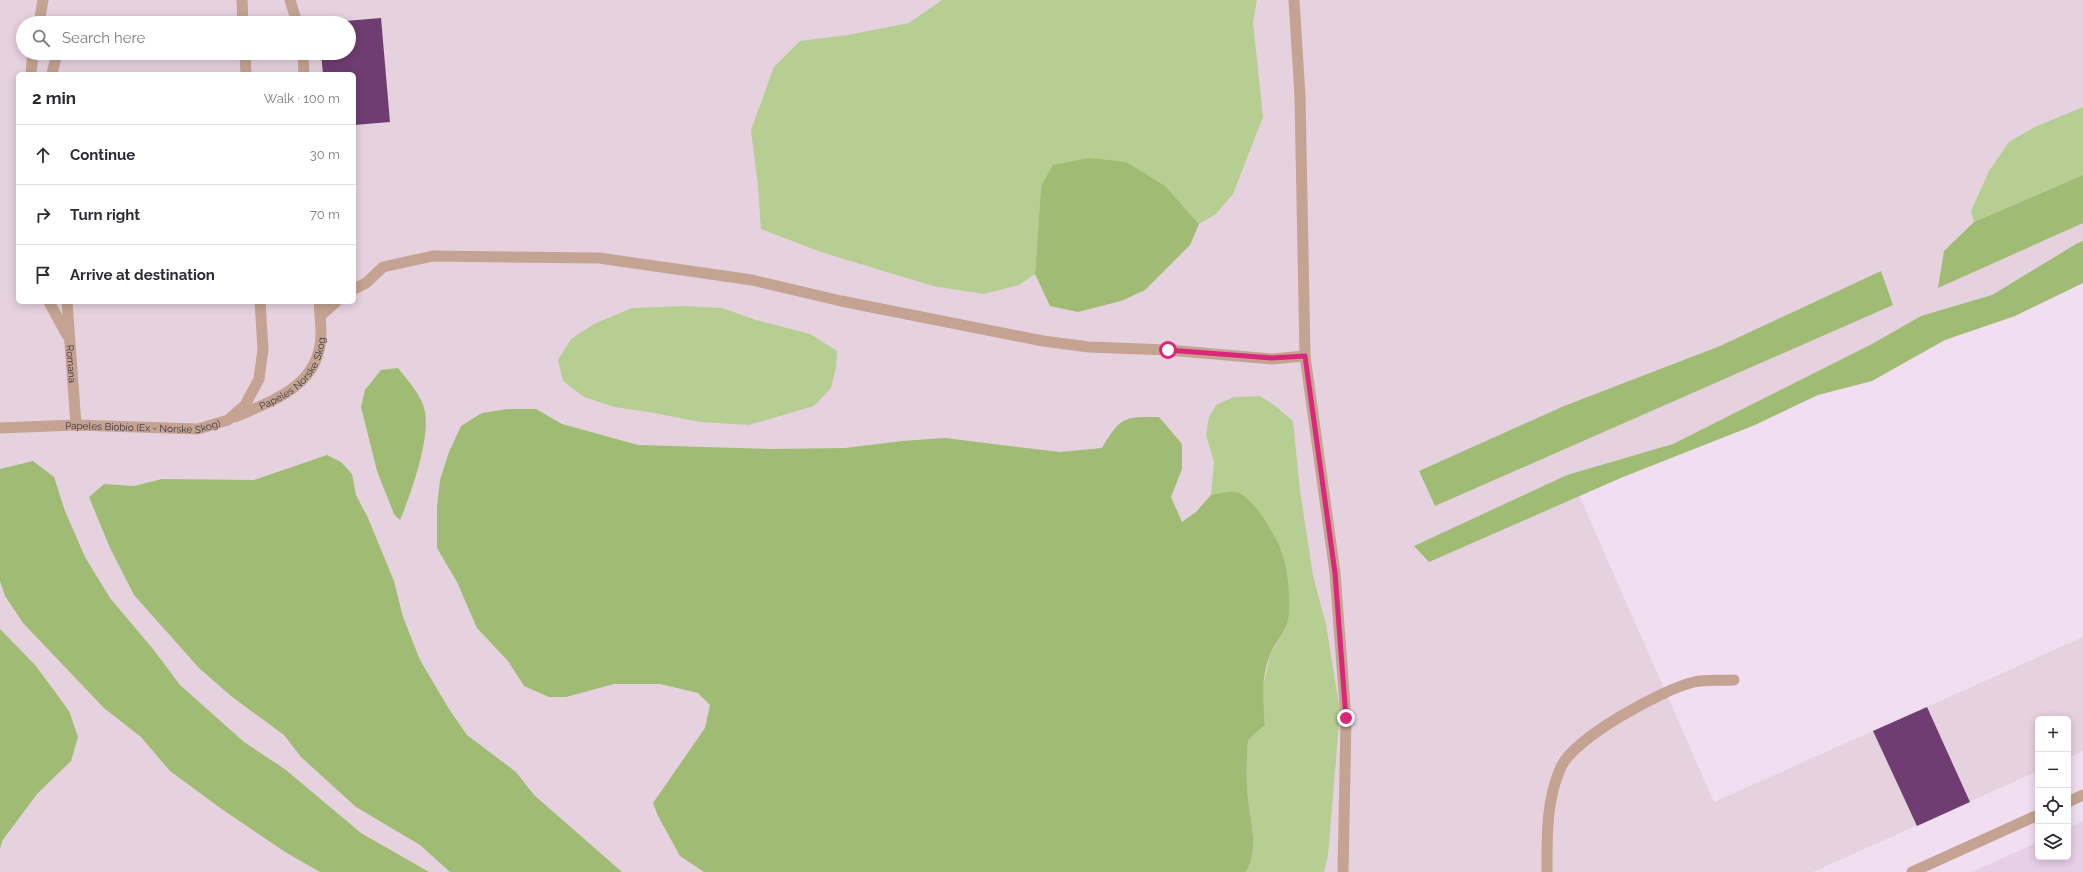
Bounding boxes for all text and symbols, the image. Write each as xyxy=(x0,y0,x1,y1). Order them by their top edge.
search box xyxy=(16,16,356,60)
icon: search xyxy=(30,27,52,49)
text: Search here xyxy=(62,29,145,47)
text: 2 min xyxy=(32,88,76,108)
text: Walk · 100 m xyxy=(264,91,340,106)
icon: ahead xyxy=(32,144,54,166)
text: Continue xyxy=(70,146,135,164)
text: 30 m xyxy=(310,147,340,162)
icon: right xyxy=(32,204,54,226)
text: Turn right xyxy=(70,206,140,224)
text: 70 m xyxy=(310,207,340,222)
icon: arrive xyxy=(32,264,54,286)
text: Arrive at destination xyxy=(70,266,215,284)
street label: Papeles Norske Skog xyxy=(258,337,327,412)
route start xyxy=(1159,341,1177,359)
street label: Romana xyxy=(64,344,78,383)
street label: Papeles Biobío (Ex - Norske Skog) xyxy=(65,418,222,435)
route end xyxy=(1337,709,1355,727)
map controls xyxy=(2035,716,2071,860)
button: + xyxy=(2035,716,2071,752)
button: − xyxy=(2035,752,2071,788)
button: locate xyxy=(2035,788,2071,824)
button: layers xyxy=(2035,824,2071,860)

